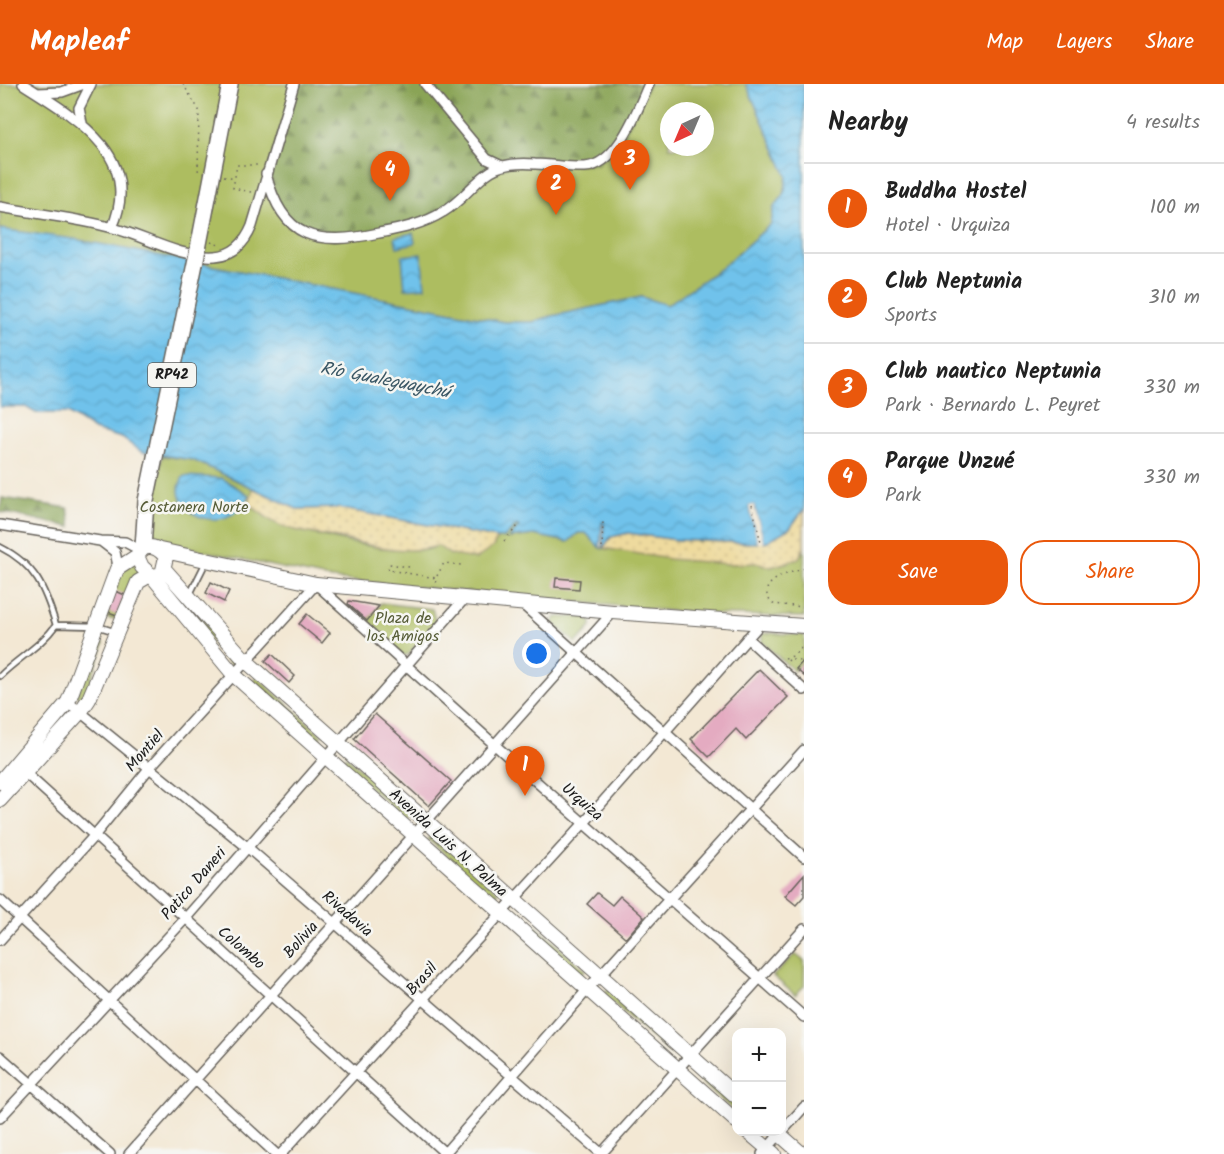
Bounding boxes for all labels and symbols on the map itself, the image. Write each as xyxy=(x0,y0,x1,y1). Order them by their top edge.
north arrow xyxy=(660,102,714,156)
pin: 3 xyxy=(610,141,650,190)
pin: 4 xyxy=(370,152,410,201)
pin: 2 xyxy=(536,166,576,215)
water label: Río Gualeguaychú xyxy=(318,354,455,408)
road number: RP42 xyxy=(148,363,196,387)
park label: Costanera Norte xyxy=(139,495,249,520)
park label: Plaza de los Amigos xyxy=(367,606,439,649)
your location xyxy=(522,639,551,668)
street label: Montiel xyxy=(119,724,171,778)
pin: 1 xyxy=(506,746,544,796)
street label: Urquiza xyxy=(555,777,609,827)
street label: Avenida Luis N. Palma xyxy=(383,783,513,903)
street label: Patico Daneri xyxy=(155,841,234,926)
street label: Rivadavia xyxy=(316,885,378,943)
street label: Bolivia xyxy=(277,916,325,964)
street label: Colombo xyxy=(212,920,270,976)
street label: Brasil xyxy=(400,957,444,1001)

